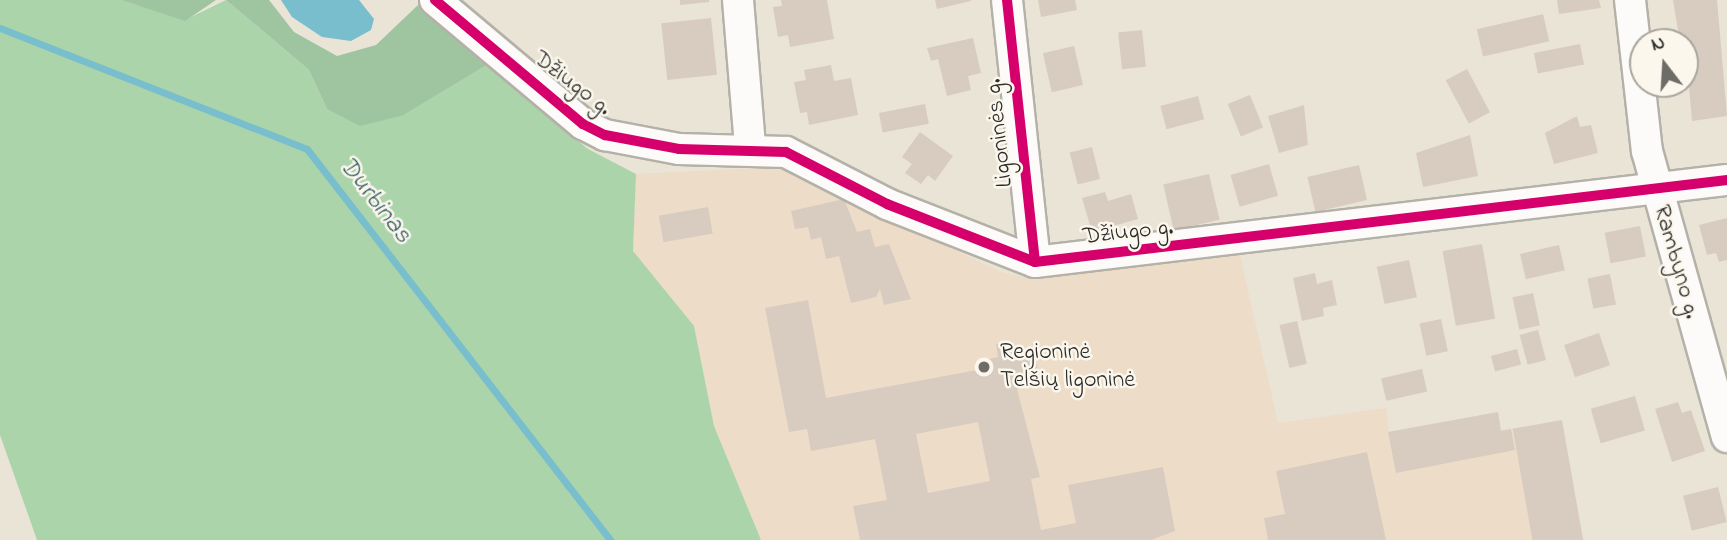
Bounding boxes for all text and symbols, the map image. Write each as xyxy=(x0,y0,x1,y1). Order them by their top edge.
north arrow xyxy=(1629,28,1699,98)
text: N xyxy=(1648,30,1668,59)
street label: Džiugo g. xyxy=(527,45,617,123)
street label: Ligoninės g. xyxy=(980,77,1020,189)
water label: Durbinas xyxy=(331,152,417,250)
street label: Rambyno g. xyxy=(1646,202,1706,322)
street label: Džiugo g. xyxy=(1081,214,1175,252)
place label: Regioninė Telšių ligoninė xyxy=(1000,339,1135,395)
marker: Regioninė Telšių ligoninė xyxy=(974,357,994,377)

